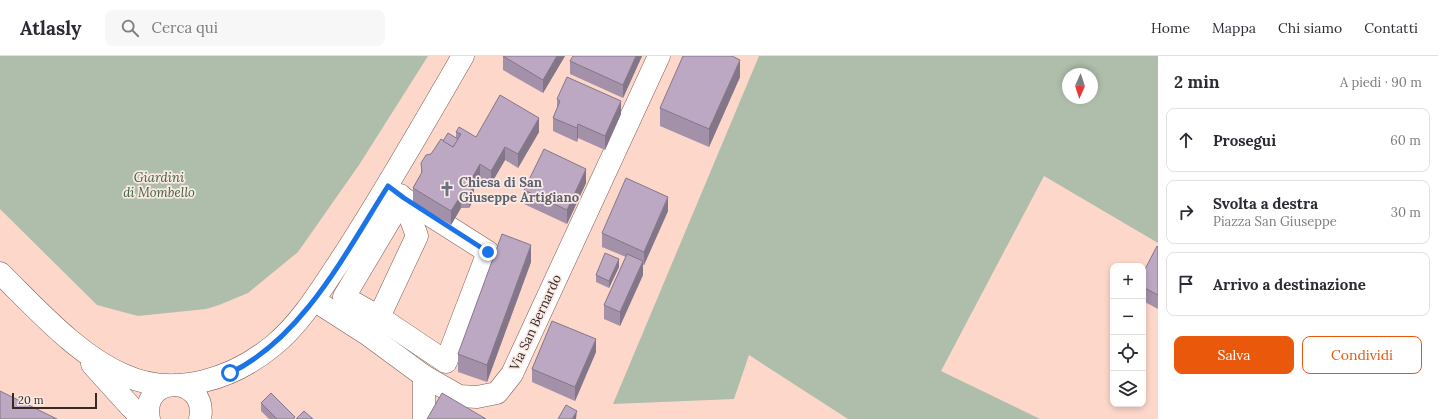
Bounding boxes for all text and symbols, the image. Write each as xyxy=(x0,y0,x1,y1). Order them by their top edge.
search box xyxy=(105,10,385,46)
text: Atlasly xyxy=(20,16,81,40)
icon: search xyxy=(119,17,141,39)
text: Cerca qui xyxy=(151,18,218,37)
text: Home xyxy=(1151,19,1190,37)
text: Mappa xyxy=(1212,19,1256,37)
text: Chi siamo xyxy=(1278,19,1342,37)
text: Contatti xyxy=(1364,19,1418,37)
north arrow xyxy=(1062,68,1098,104)
text: 2 min xyxy=(1174,71,1220,93)
text: A piedi · 90 m xyxy=(1340,74,1422,91)
icon: ahead xyxy=(1175,129,1197,151)
text: Prosegui xyxy=(1213,131,1276,150)
text: 60 m xyxy=(1390,132,1421,149)
park label: Giardini di Mombello xyxy=(123,169,195,201)
place label: Chiesa di San Giuseppe Artigiano xyxy=(459,174,579,206)
church icon: Chiesa di San Giuseppe Artigiano xyxy=(438,180,456,198)
text: Svolta a destra xyxy=(1213,194,1318,213)
icon: right xyxy=(1175,201,1197,223)
text: 30 m xyxy=(1391,204,1421,221)
text: Piazza San Giuseppe xyxy=(1213,213,1337,230)
route end xyxy=(479,243,497,261)
map controls xyxy=(1110,263,1146,407)
button: + xyxy=(1110,263,1146,299)
street label: Via San Bernardo xyxy=(505,271,565,374)
icon: arrive xyxy=(1175,273,1197,295)
text: Arrivo a destinazione xyxy=(1213,275,1366,294)
button: − xyxy=(1110,299,1146,335)
button: locate xyxy=(1110,335,1146,371)
button: Salva xyxy=(1174,336,1294,374)
button: Condividi xyxy=(1302,336,1422,374)
route start xyxy=(221,364,239,382)
button: layers xyxy=(1110,371,1146,407)
scale bar xyxy=(12,391,97,410)
text: 20 m xyxy=(18,393,43,407)

